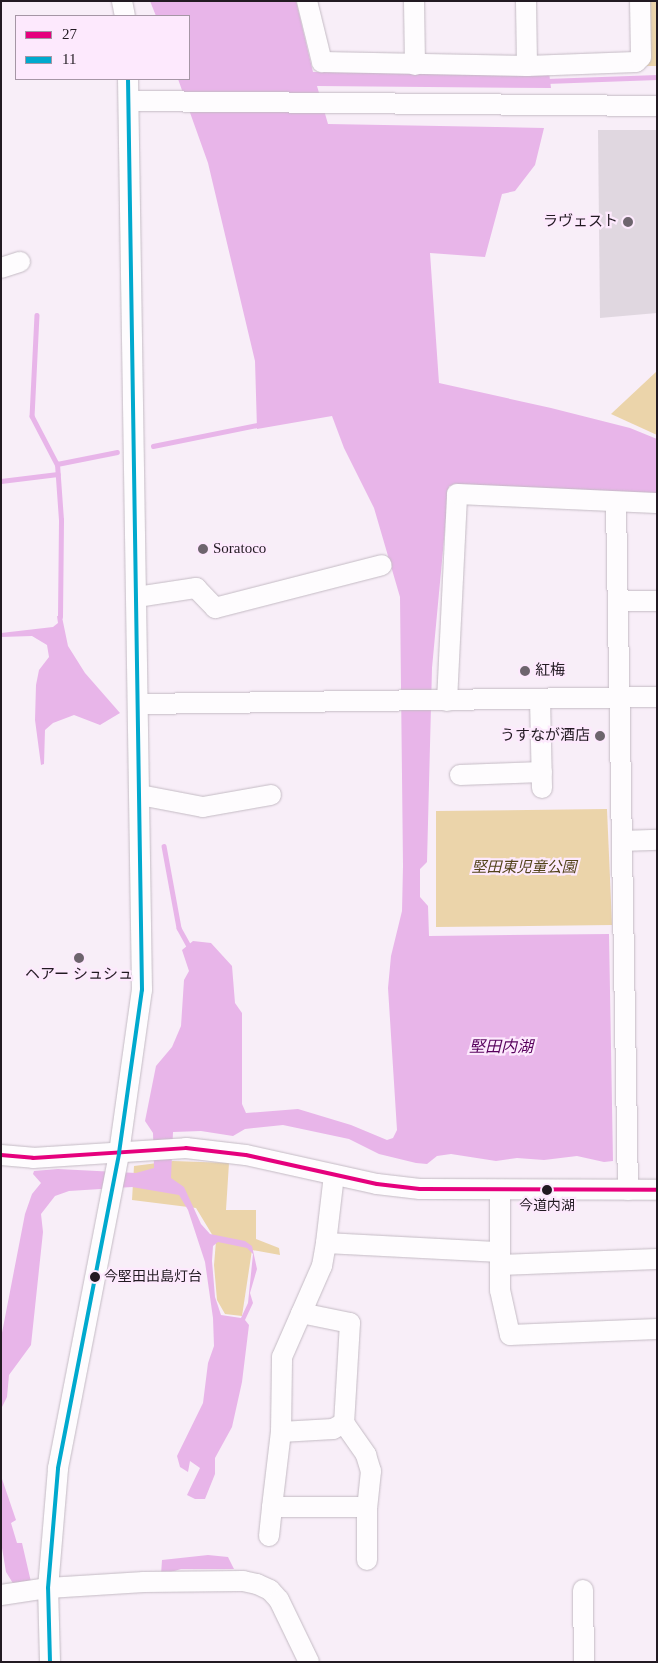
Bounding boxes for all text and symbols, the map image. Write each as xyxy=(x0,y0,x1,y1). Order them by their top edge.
legend xyxy=(15,15,190,80)
text: 27 xyxy=(62,26,77,42)
text: 11 xyxy=(62,51,76,67)
place label: ラヴェスト xyxy=(543,213,618,231)
marker: ラヴェスト xyxy=(622,216,634,228)
place label: Soratoco xyxy=(213,540,266,558)
marker: Soratoco xyxy=(197,543,209,555)
place label: 紅梅 xyxy=(535,662,565,680)
marker: 紅梅 xyxy=(519,665,531,677)
place label: うすなが酒店 xyxy=(500,727,590,745)
marker: うすなが酒店 xyxy=(594,730,606,742)
park label: 堅田東児童公園 xyxy=(472,859,576,877)
marker: ヘアー シュシュ xyxy=(73,952,85,964)
place label: ヘアー シュシュ xyxy=(25,966,133,984)
water label: 堅田内湖 xyxy=(469,1037,533,1057)
marker: 今道内湖 xyxy=(542,1185,552,1195)
place label: 今道内湖 xyxy=(519,1198,575,1214)
place label: 今堅田出島灯台 xyxy=(104,1269,202,1285)
marker: 今堅田出島灯台 xyxy=(90,1272,100,1282)

